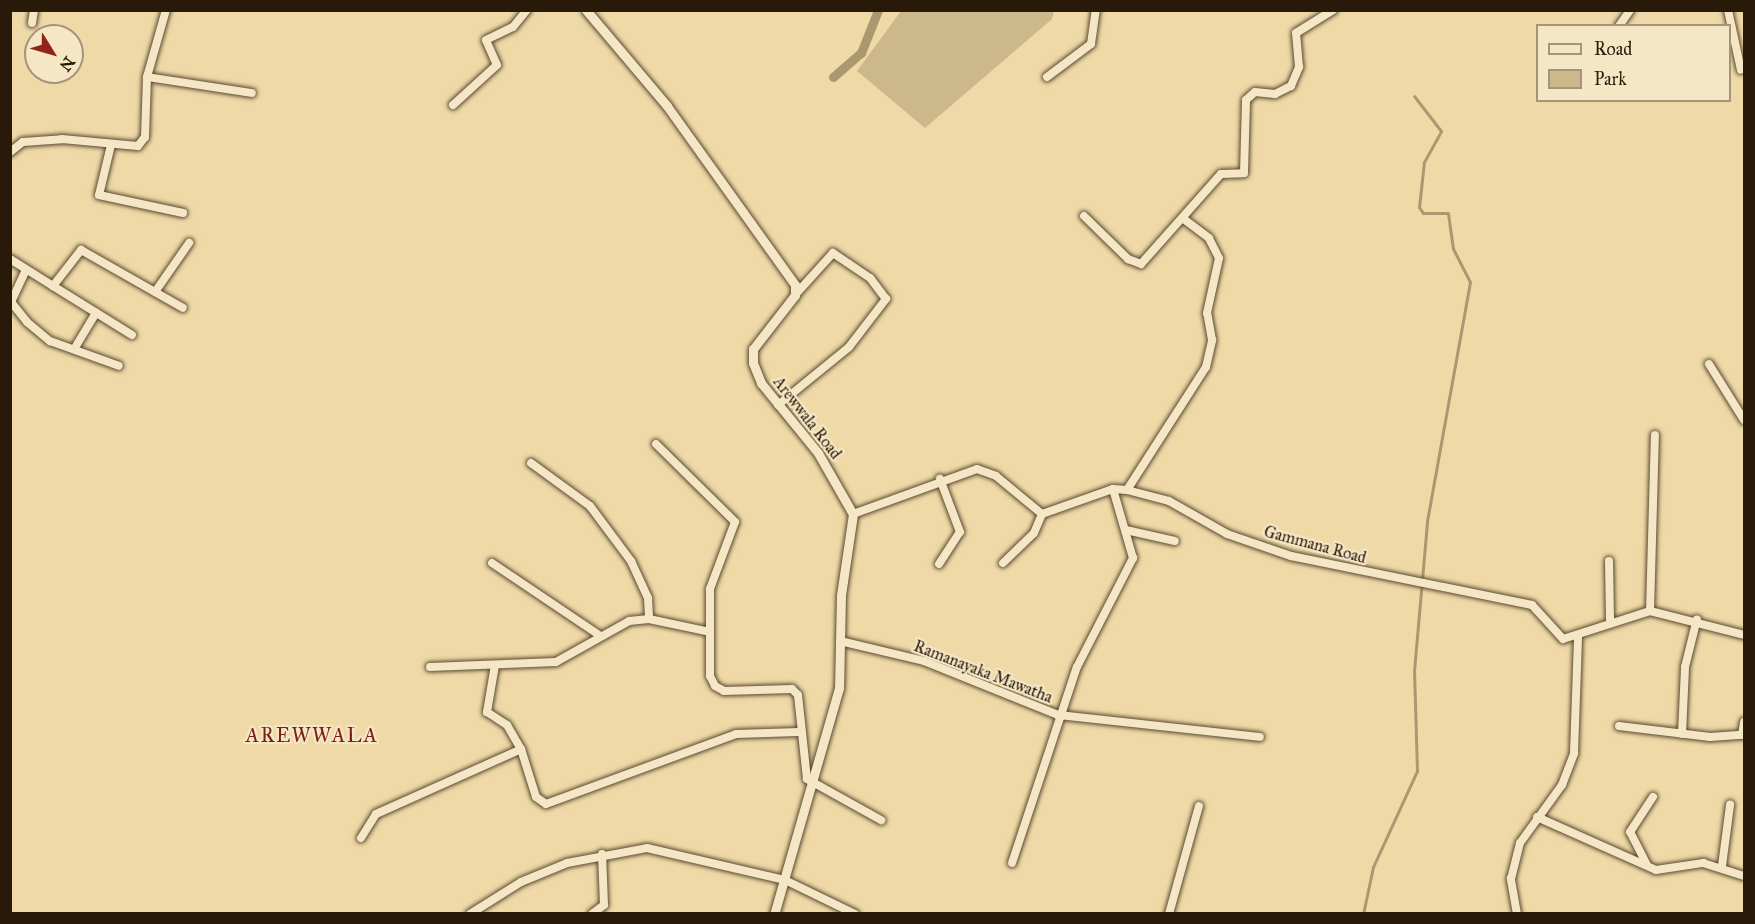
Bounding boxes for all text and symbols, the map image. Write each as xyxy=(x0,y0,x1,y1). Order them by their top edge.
north arrow xyxy=(24,24,84,84)
legend xyxy=(1536,24,1731,102)
text: Road xyxy=(1594,38,1632,60)
text: N xyxy=(56,53,79,75)
text: Park xyxy=(1594,68,1627,90)
street label: Arewwala Road xyxy=(769,373,845,463)
street label: Gammana Road xyxy=(1262,522,1368,568)
street label: Ramanayaka Mawatha xyxy=(911,637,1055,707)
district label: AREWWALA xyxy=(245,723,379,747)

